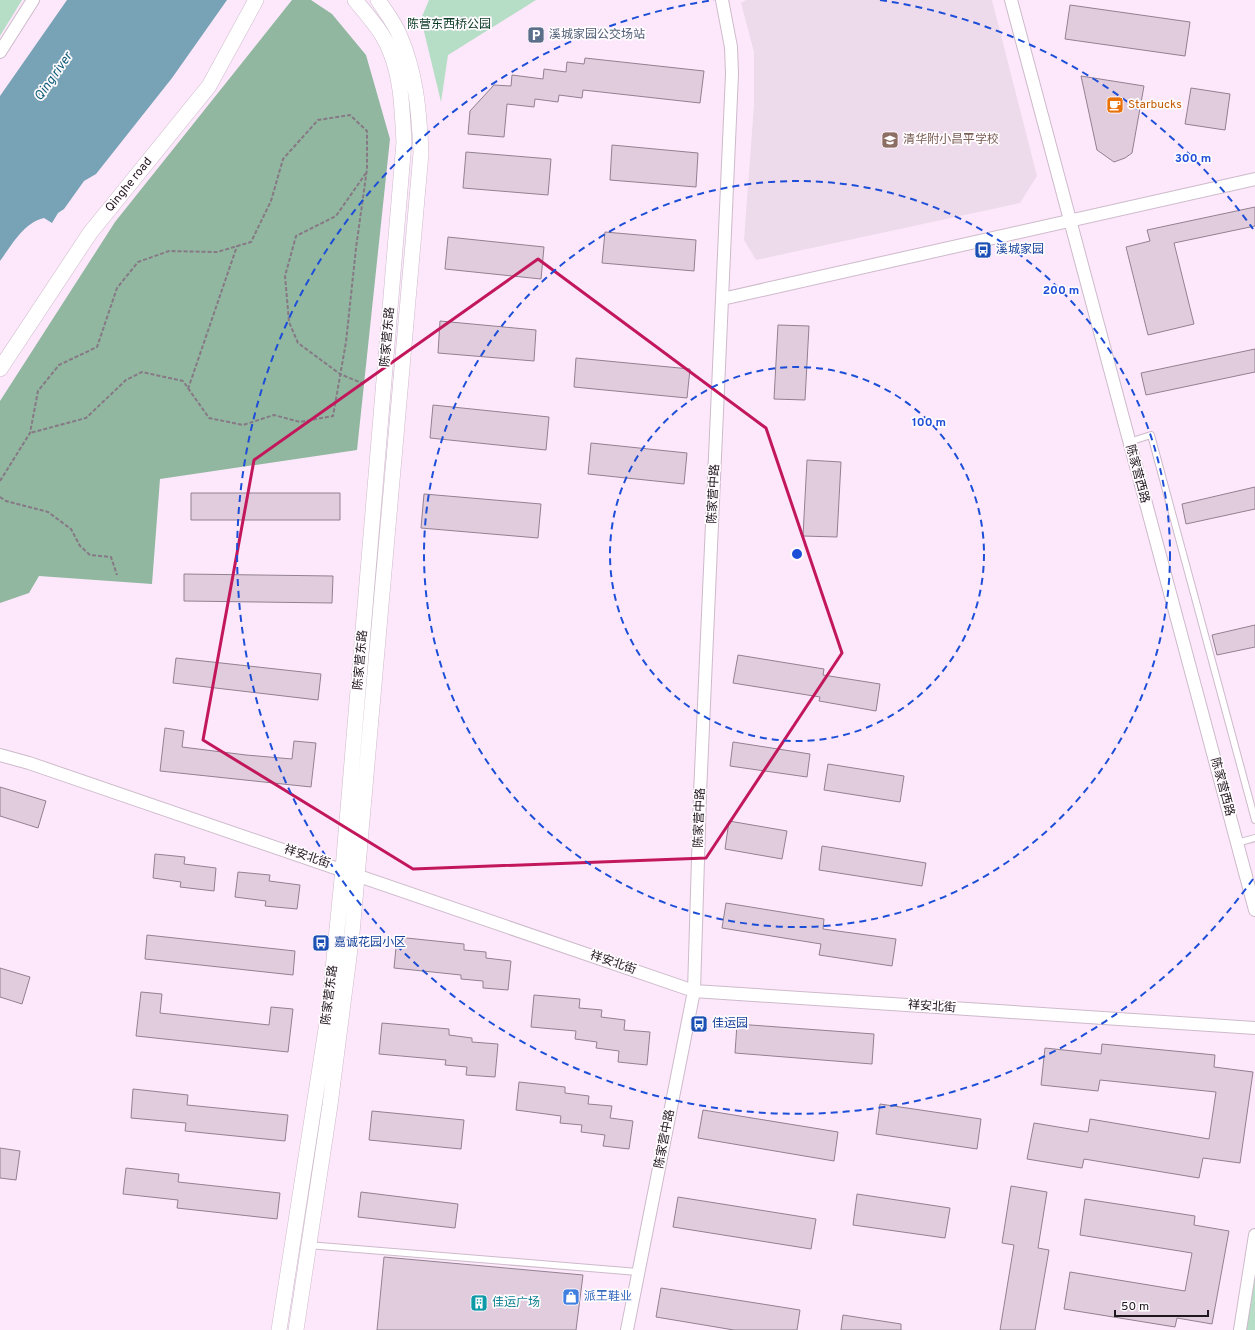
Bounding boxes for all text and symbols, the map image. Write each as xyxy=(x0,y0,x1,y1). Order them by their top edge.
park label: 陈营东西桥公园 xyxy=(407,17,491,33)
parking icon: 溪城家园公交场站 xyxy=(526,25,546,45)
place label: 溪城家园公交场站 xyxy=(549,27,645,43)
water label: Qing river xyxy=(32,49,77,104)
cafe icon: Starbucks xyxy=(1105,95,1125,115)
place label: Starbucks xyxy=(1128,97,1182,113)
school or university icon: 清华附小昌平学校 xyxy=(880,130,900,150)
place label: 清华附小昌平学校 xyxy=(903,132,999,148)
text: 300 m xyxy=(1175,151,1211,167)
street label: Qinghe road xyxy=(102,154,156,216)
bus stop icon: 溪城家园 xyxy=(973,240,993,260)
place label: 溪城家园 xyxy=(996,242,1044,258)
text: 200 m xyxy=(1043,283,1079,299)
street label: 陈家营东路 xyxy=(377,306,399,368)
text: 100 m xyxy=(912,415,946,431)
street label: 陈家营西路 xyxy=(1122,443,1152,505)
street label: 陈家营中路 xyxy=(704,464,724,524)
centre of rings xyxy=(790,547,804,561)
street label: 陈家营东路 xyxy=(350,629,372,691)
street label: 陈家营西路 xyxy=(1207,756,1237,818)
street label: 陈家营中路 xyxy=(691,788,709,848)
street label: 祥安北街 xyxy=(282,842,332,872)
bus stop icon: 嘉诚花园小区 xyxy=(311,933,331,953)
place label: 嘉诚花园小区 xyxy=(334,935,406,951)
street label: 祥安北街 xyxy=(588,948,638,978)
street label: 陈家营东路 xyxy=(318,964,342,1026)
street label: 祥安北街 xyxy=(907,997,957,1017)
bus stop icon: 佳运园 xyxy=(689,1014,709,1034)
place label: 佳运园 xyxy=(712,1016,748,1032)
street label: 陈家营中路 xyxy=(651,1108,679,1170)
shop icon: 派王鞋业 xyxy=(561,1287,581,1307)
place label: 派王鞋业 xyxy=(584,1289,632,1305)
scale bar xyxy=(1115,1292,1208,1318)
building icon: 佳运广场 xyxy=(469,1293,489,1313)
place label: 佳运广场 xyxy=(492,1295,540,1311)
text: 50 m xyxy=(1121,1299,1149,1315)

